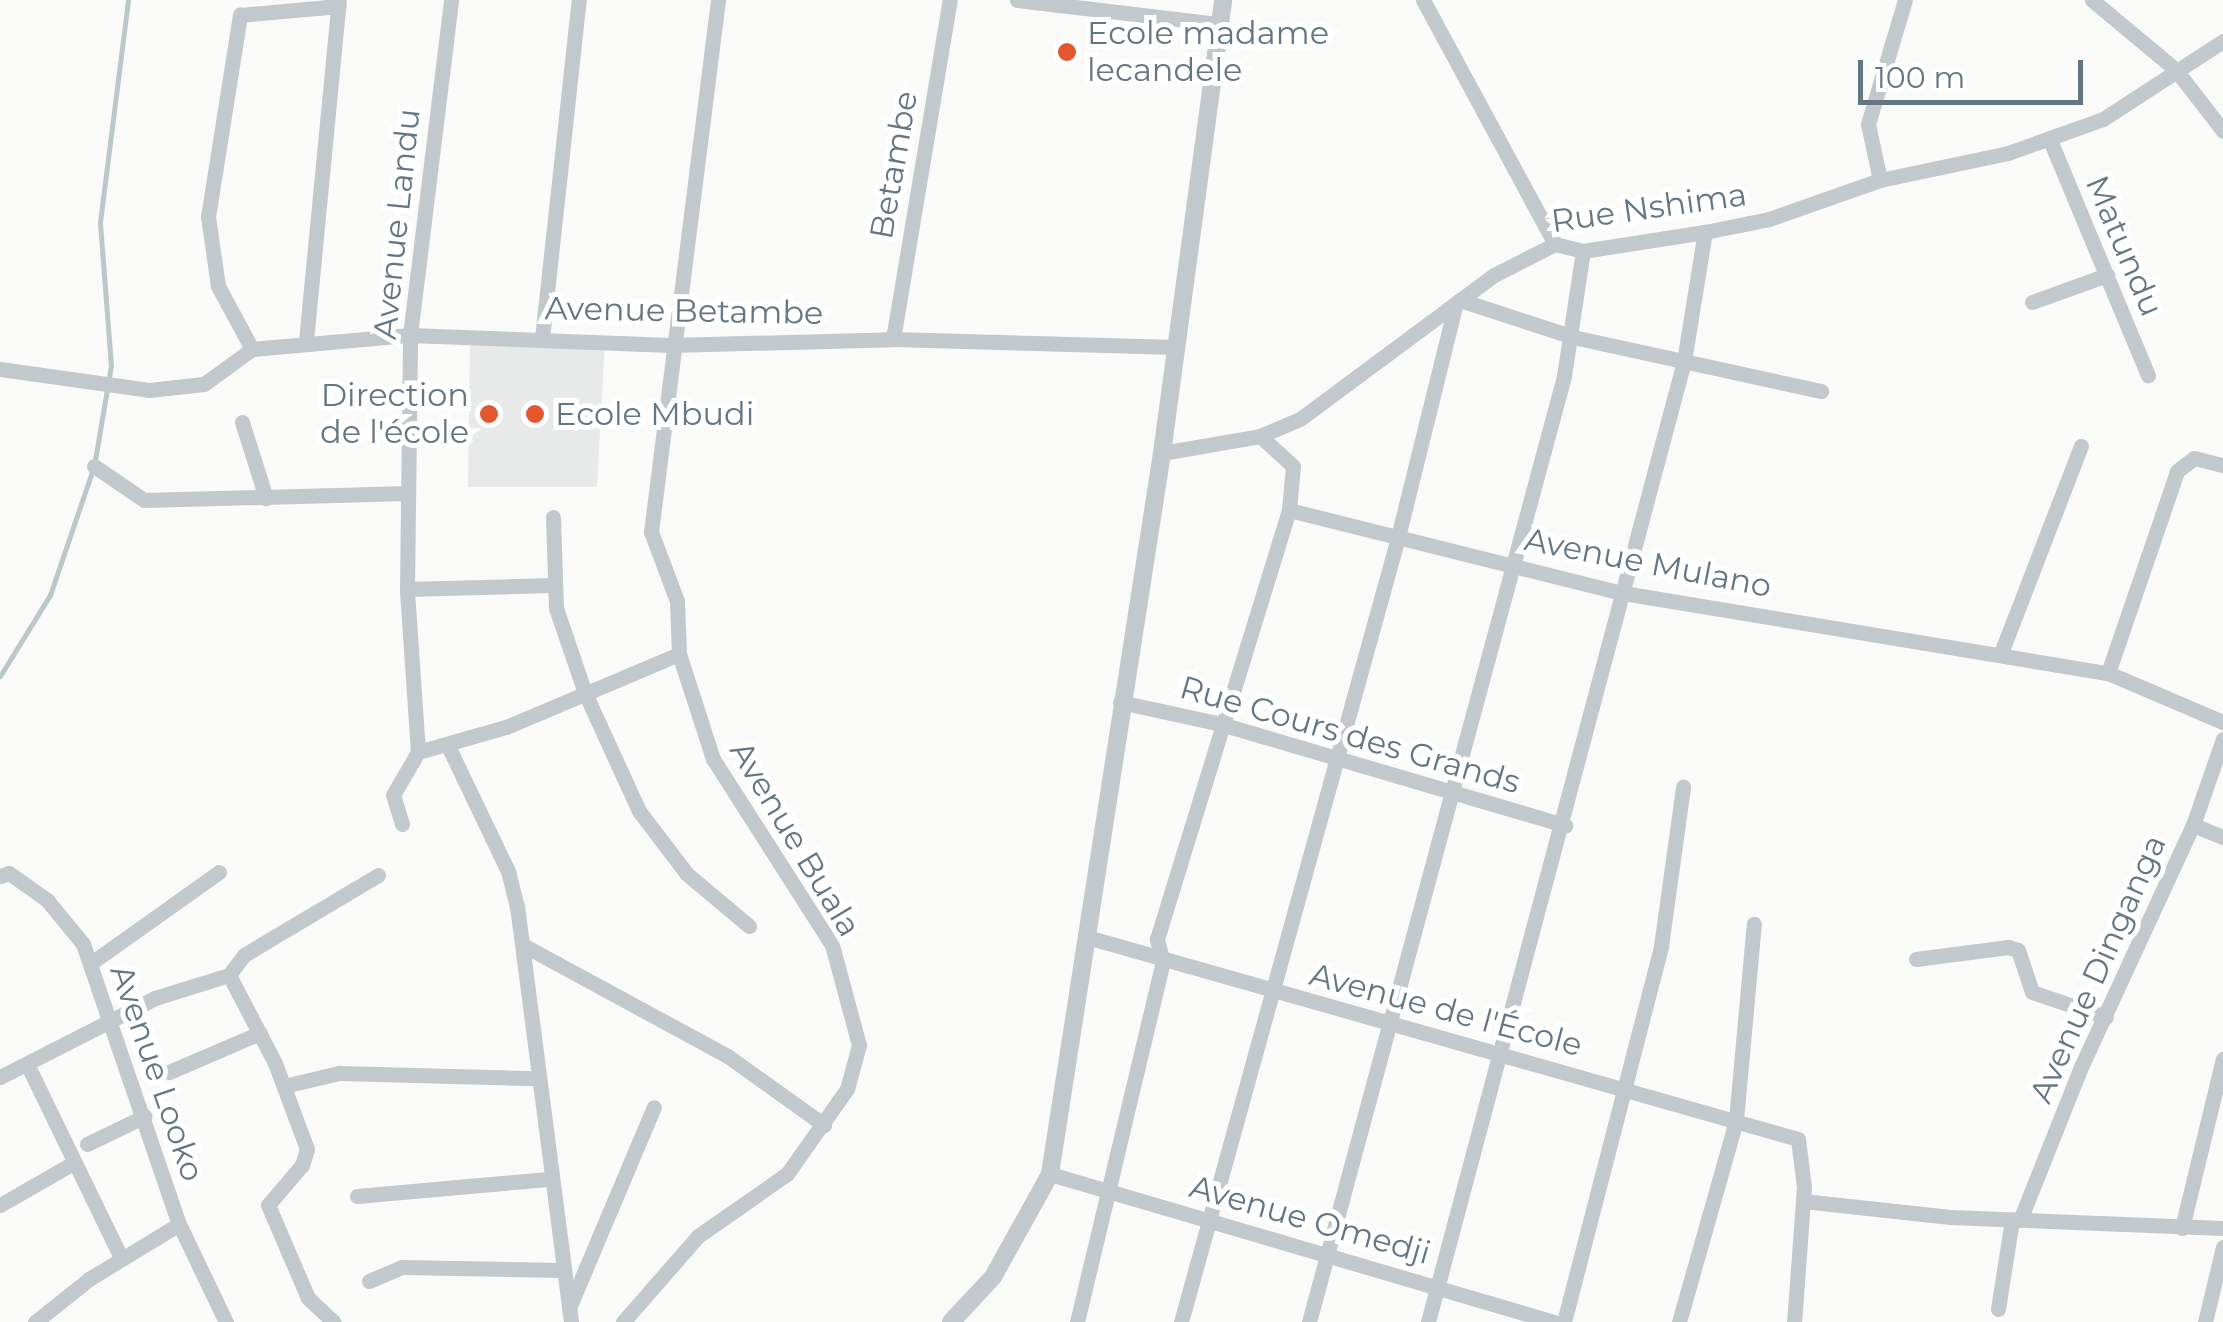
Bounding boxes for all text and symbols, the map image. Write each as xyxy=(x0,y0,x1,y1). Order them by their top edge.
place label: Ecole madame lecandele xyxy=(1087,15,1329,90)
scale bar xyxy=(1863,40,2088,102)
marker: Ecole madame lecandele xyxy=(1056,41,1078,63)
text: 100 m xyxy=(1875,59,1965,96)
street label: Betambe xyxy=(862,88,926,242)
street label: Avenue Landu xyxy=(366,107,428,341)
street label: Matundu xyxy=(2077,170,2171,322)
street label: Rue Nshima xyxy=(1549,175,1749,241)
street label: Avenue Betambe xyxy=(544,289,824,333)
place label: Direction de l'école xyxy=(320,377,469,452)
place label: Ecole Mbudi xyxy=(555,395,754,433)
marker: Direction de l'école xyxy=(478,403,500,425)
marker: Ecole Mbudi xyxy=(524,403,546,425)
street label: Avenue Mulano xyxy=(1521,520,1775,606)
street label: Rue Cours des Grands xyxy=(1176,668,1524,802)
street label: Avenue Buala xyxy=(722,734,868,944)
street label: Avenue Dinganga xyxy=(2022,829,2174,1109)
street label: Avenue de l'École xyxy=(1306,955,1586,1065)
street label: Avenue Looko xyxy=(102,960,212,1186)
street label: Avenue Omedji xyxy=(1185,1167,1435,1273)

